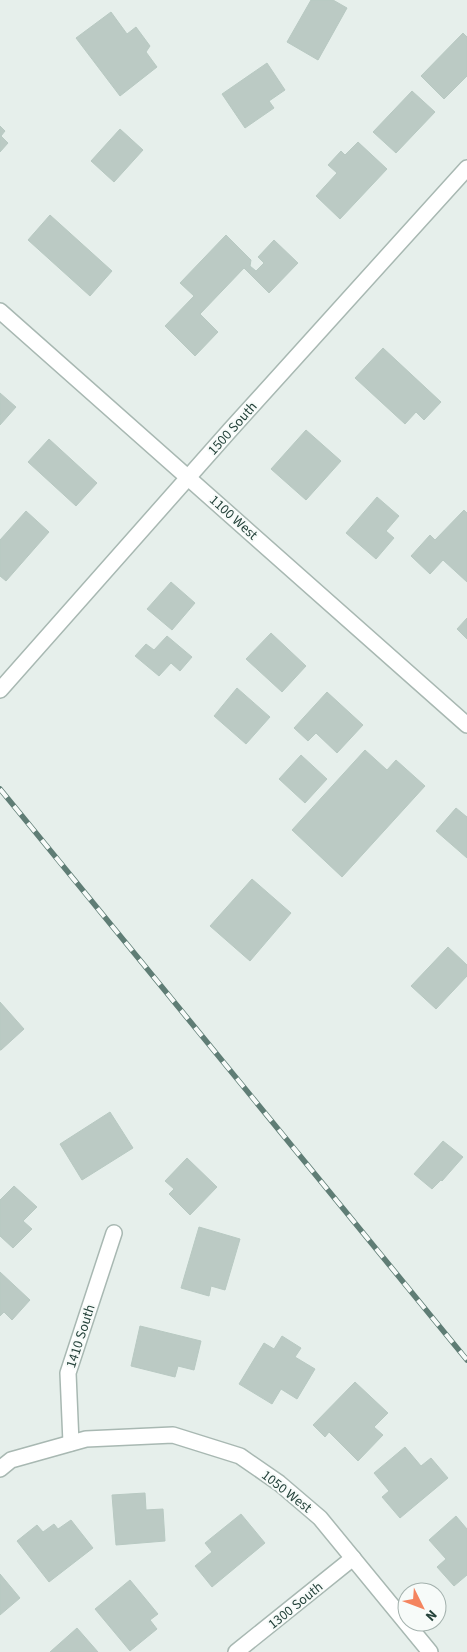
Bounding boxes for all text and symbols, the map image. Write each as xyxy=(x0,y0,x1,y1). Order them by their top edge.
street label: 1500 South xyxy=(203,398,262,460)
street label: 1100 West xyxy=(205,491,262,545)
street label: 1410 South xyxy=(61,1302,101,1371)
street label: 1050 West xyxy=(257,1466,316,1518)
street label: 1300 South xyxy=(264,1577,327,1634)
north arrow xyxy=(397,1582,447,1632)
text: N xyxy=(420,1605,441,1625)

